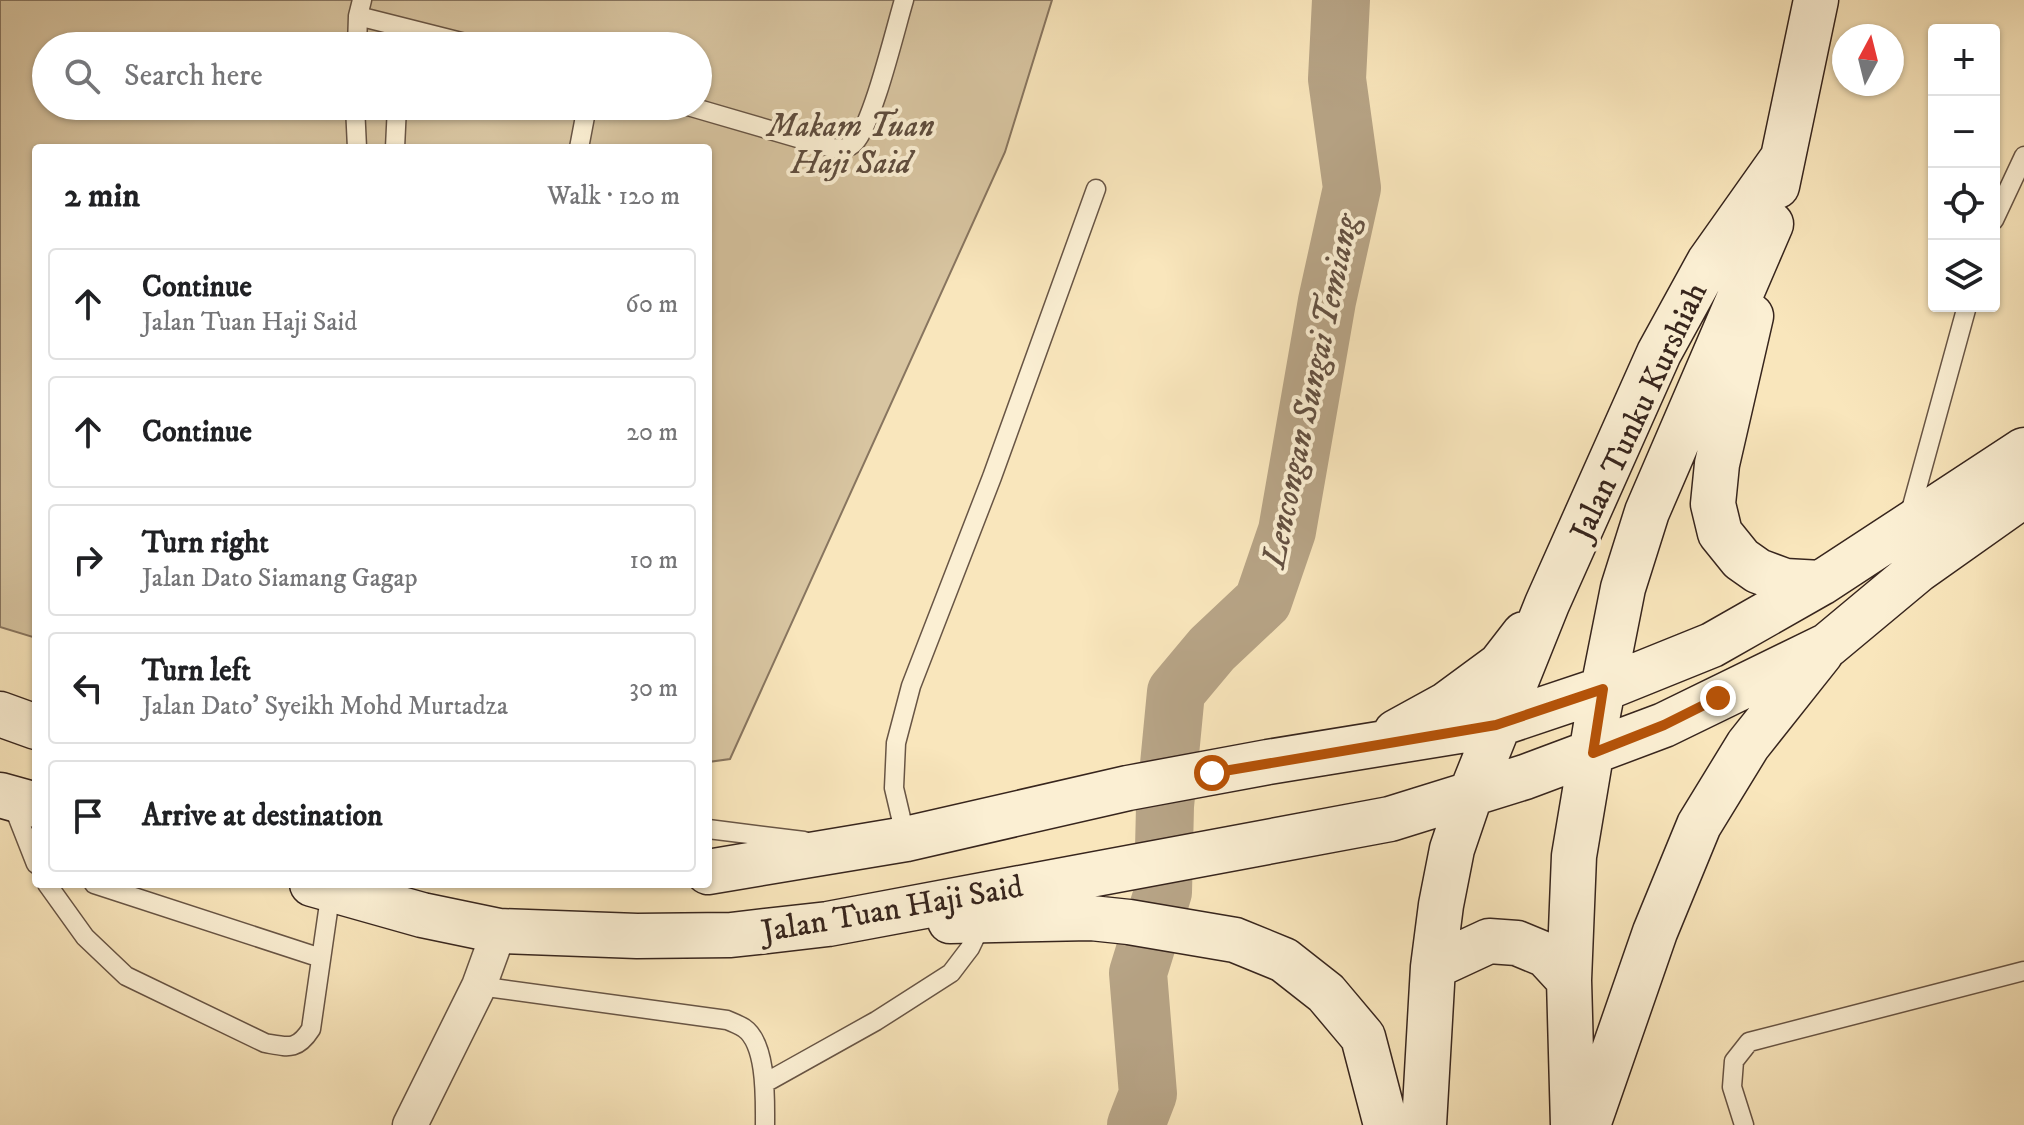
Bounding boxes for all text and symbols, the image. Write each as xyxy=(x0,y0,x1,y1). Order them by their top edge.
north arrow xyxy=(1832,24,1904,96)
map controls xyxy=(1928,24,2000,312)
button: + xyxy=(1928,24,2000,96)
search box xyxy=(32,32,712,120)
icon: search xyxy=(60,54,104,98)
text: Search here xyxy=(124,58,263,95)
button: − xyxy=(1928,96,2000,168)
park label: Makam Tuan Haji Said xyxy=(766,107,934,184)
button: locate xyxy=(1928,168,2000,240)
text: 2 min xyxy=(64,175,140,217)
text: Walk · 120 m xyxy=(547,180,680,213)
water label: Lencongan Sungai Temiang xyxy=(1253,208,1370,574)
button: layers xyxy=(1928,240,2000,312)
text: Continue xyxy=(142,269,252,306)
street label: Jalan Tunku Kurshiah xyxy=(1561,276,1717,550)
icon: ahead xyxy=(66,282,110,326)
text: 60 m xyxy=(625,288,678,321)
text: Jalan Tuan Haji Said xyxy=(142,306,357,339)
icon: ahead xyxy=(66,410,110,454)
text: Continue xyxy=(142,414,252,451)
text: 20 m xyxy=(626,416,678,449)
text: Turn right xyxy=(142,525,269,562)
icon: right xyxy=(66,538,110,582)
text: 10 m xyxy=(629,544,678,577)
text: Jalan Dato Siamang Gagap xyxy=(142,562,418,595)
text: Turn left xyxy=(142,653,251,690)
icon: left xyxy=(66,666,110,710)
text: 30 m xyxy=(629,672,678,705)
route end xyxy=(1700,680,1736,716)
text: Jalan Dato' Syeikh Mohd Murtadza xyxy=(142,690,508,723)
route start xyxy=(1194,755,1230,791)
icon: arrive xyxy=(66,794,110,838)
text: Arrive at destination xyxy=(142,798,383,835)
street label: Jalan Tuan Haji Said xyxy=(756,867,1026,953)

